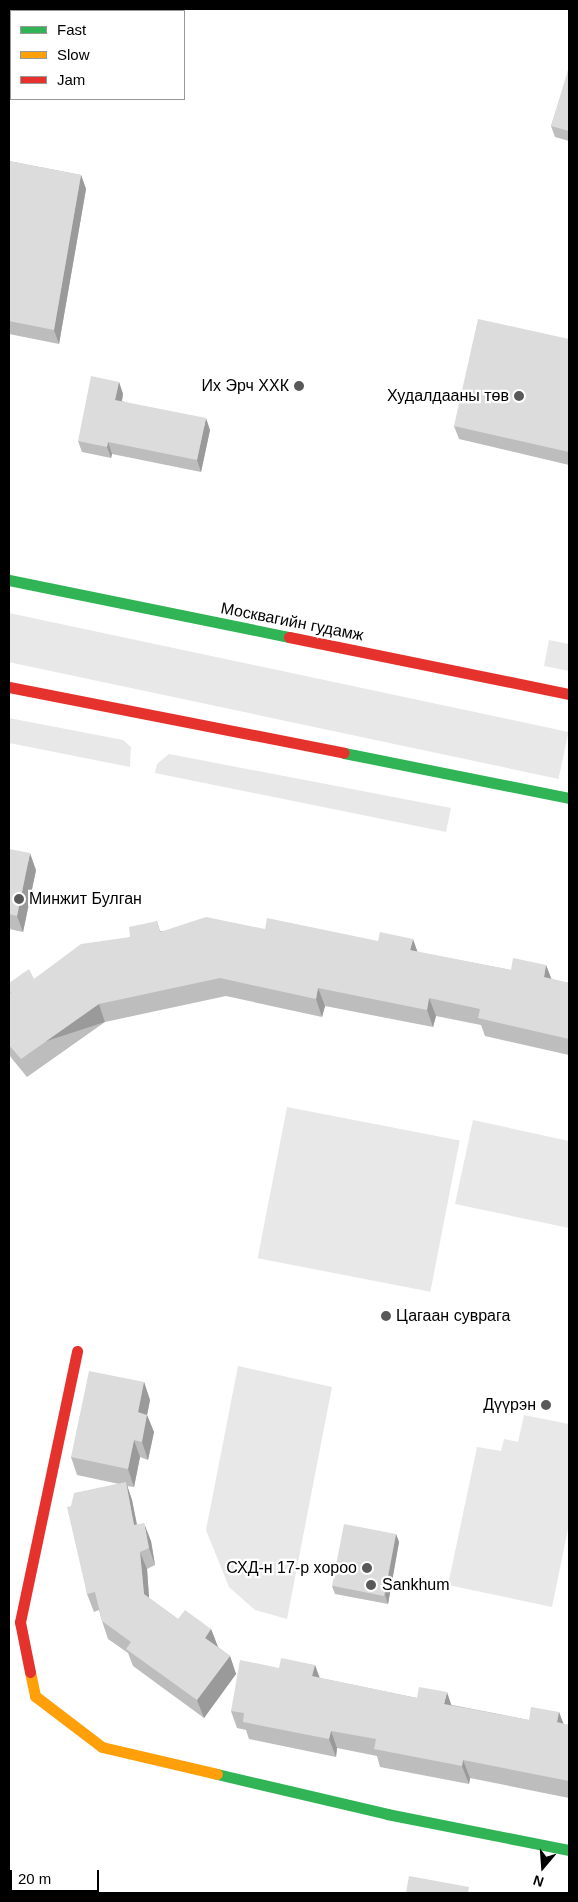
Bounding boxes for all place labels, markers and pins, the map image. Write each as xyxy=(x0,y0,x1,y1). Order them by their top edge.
place label: Их Эрч ХХК xyxy=(202,376,289,396)
marker: Их Эрч ХХК xyxy=(293,380,305,392)
place label: Худалдааны төв xyxy=(387,386,509,406)
marker: Худалдааны төв xyxy=(513,390,525,402)
place label: Минжит Булган xyxy=(29,889,142,909)
marker: Минжит Булган xyxy=(13,893,25,905)
place label: Цагаан суврага xyxy=(396,1306,510,1326)
marker: Цагаан суврага xyxy=(380,1310,392,1322)
place label: Дүүрэн xyxy=(483,1395,536,1415)
marker: Дүүрэн xyxy=(540,1399,552,1411)
place label: СХД-н 17-р хороо xyxy=(226,1558,357,1578)
marker: СХД-н 17-р хороо xyxy=(361,1562,373,1574)
place label: Sankhum xyxy=(382,1575,450,1595)
marker: Sankhum xyxy=(364,1578,378,1592)

